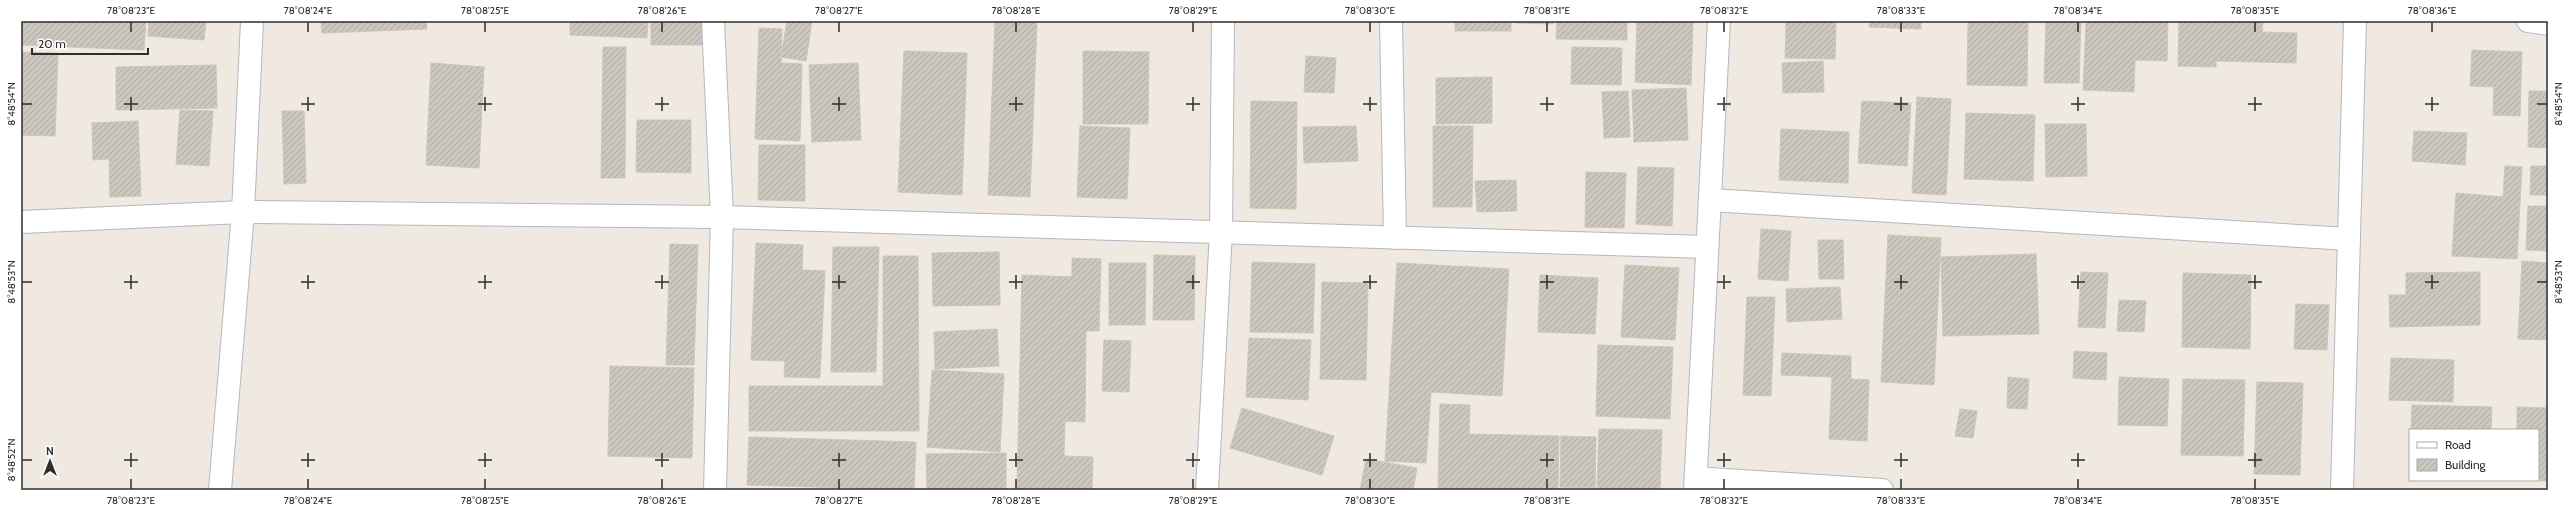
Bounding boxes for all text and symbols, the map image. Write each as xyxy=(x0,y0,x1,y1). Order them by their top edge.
text: 78°08'23"E xyxy=(107,4,156,17)
text: 78°08'24"E xyxy=(284,4,333,17)
text: 78°08'25"E xyxy=(461,4,510,17)
text: 78°08'26"E xyxy=(638,4,687,17)
text: 78°08'27"E xyxy=(815,4,863,17)
text: 78°08'28"E xyxy=(992,4,1041,17)
text: 78°08'29"E xyxy=(1169,4,1218,17)
text: 78°08'30"E xyxy=(1345,4,1395,17)
text: 78°08'31"E xyxy=(1524,4,1571,17)
text: 78°08'32"E xyxy=(1700,4,1749,17)
text: 78°08'33"E xyxy=(1877,4,1926,17)
text: 78°08'34"E xyxy=(2054,4,2103,17)
text: 78°08'35"E xyxy=(2231,4,2280,17)
text: 78°08'36"E xyxy=(2408,4,2457,17)
scale bar xyxy=(32,30,148,56)
text: 20 m xyxy=(38,36,66,51)
text: 8°48'54"N xyxy=(5,82,18,126)
text: 8°48'54"N xyxy=(2552,82,2565,126)
text: 8°48'53"N xyxy=(5,260,18,304)
text: 8°48'53"N xyxy=(2552,260,2565,304)
legend xyxy=(2409,429,2539,481)
text: Road xyxy=(2445,437,2471,452)
text: 8°48'52"N xyxy=(5,438,18,482)
north arrow xyxy=(30,441,70,481)
text: N xyxy=(46,444,54,458)
text: Building xyxy=(2445,457,2487,472)
text: 78°08'23"E xyxy=(107,494,156,507)
text: 78°08'24"E xyxy=(284,494,333,507)
text: 78°08'25"E xyxy=(461,494,510,507)
text: 78°08'26"E xyxy=(638,494,687,507)
text: 78°08'27"E xyxy=(815,494,863,507)
text: 78°08'28"E xyxy=(992,494,1041,507)
text: 78°08'29"E xyxy=(1169,494,1218,507)
text: 78°08'30"E xyxy=(1345,494,1395,507)
text: 78°08'31"E xyxy=(1524,494,1571,507)
text: 78°08'32"E xyxy=(1700,494,1749,507)
text: 78°08'33"E xyxy=(1877,494,1926,507)
text: 78°08'34"E xyxy=(2054,494,2103,507)
text: 78°08'35"E xyxy=(2231,494,2280,507)

